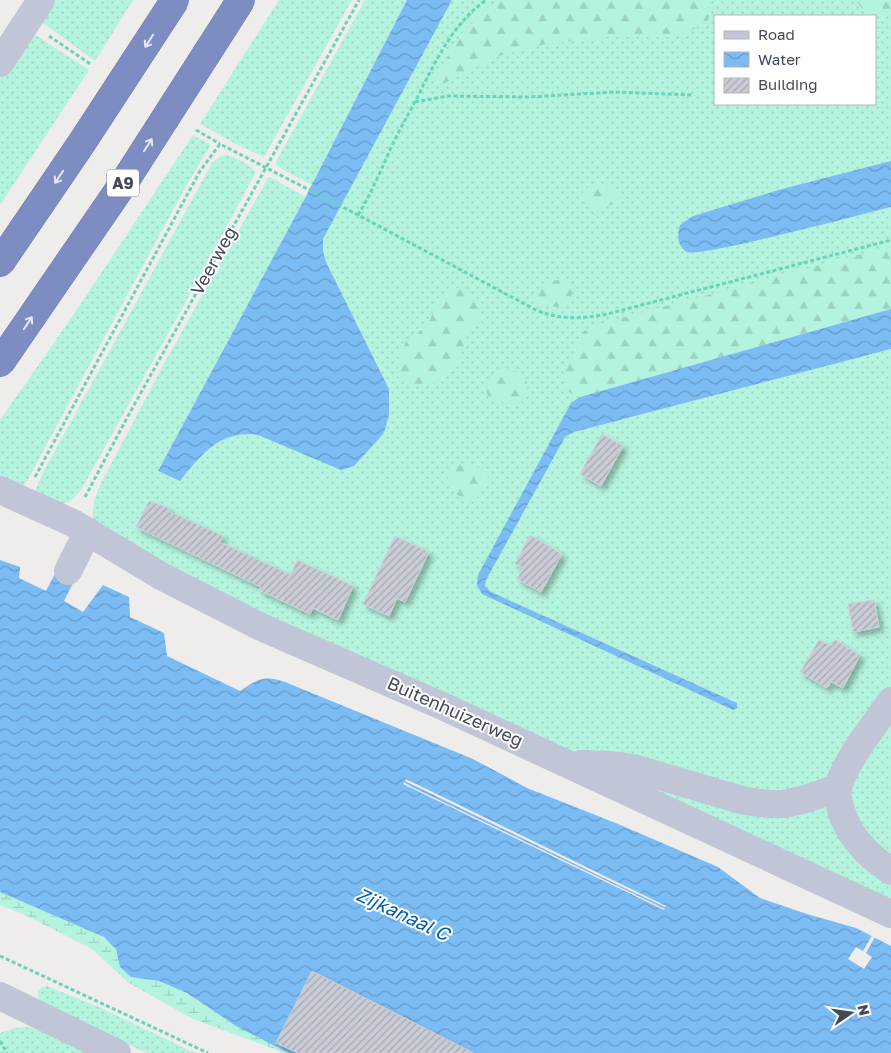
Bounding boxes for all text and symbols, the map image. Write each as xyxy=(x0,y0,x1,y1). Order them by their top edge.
legend xyxy=(714,15,876,105)
text: Road xyxy=(758,25,795,43)
one-way arrow xyxy=(144,34,154,48)
text: Water xyxy=(758,50,801,68)
text: Building xyxy=(758,75,818,93)
one-way arrow xyxy=(143,138,153,152)
one-way arrow xyxy=(54,169,64,183)
road number: A9 xyxy=(107,170,139,197)
street label: Veerweg xyxy=(185,222,241,299)
one-way arrow xyxy=(23,316,33,330)
street label: Buitenhuizerweg xyxy=(384,671,527,751)
water label: Zijkanaal C xyxy=(353,882,455,946)
north arrow xyxy=(826,988,876,1038)
text: N xyxy=(855,1003,874,1017)

